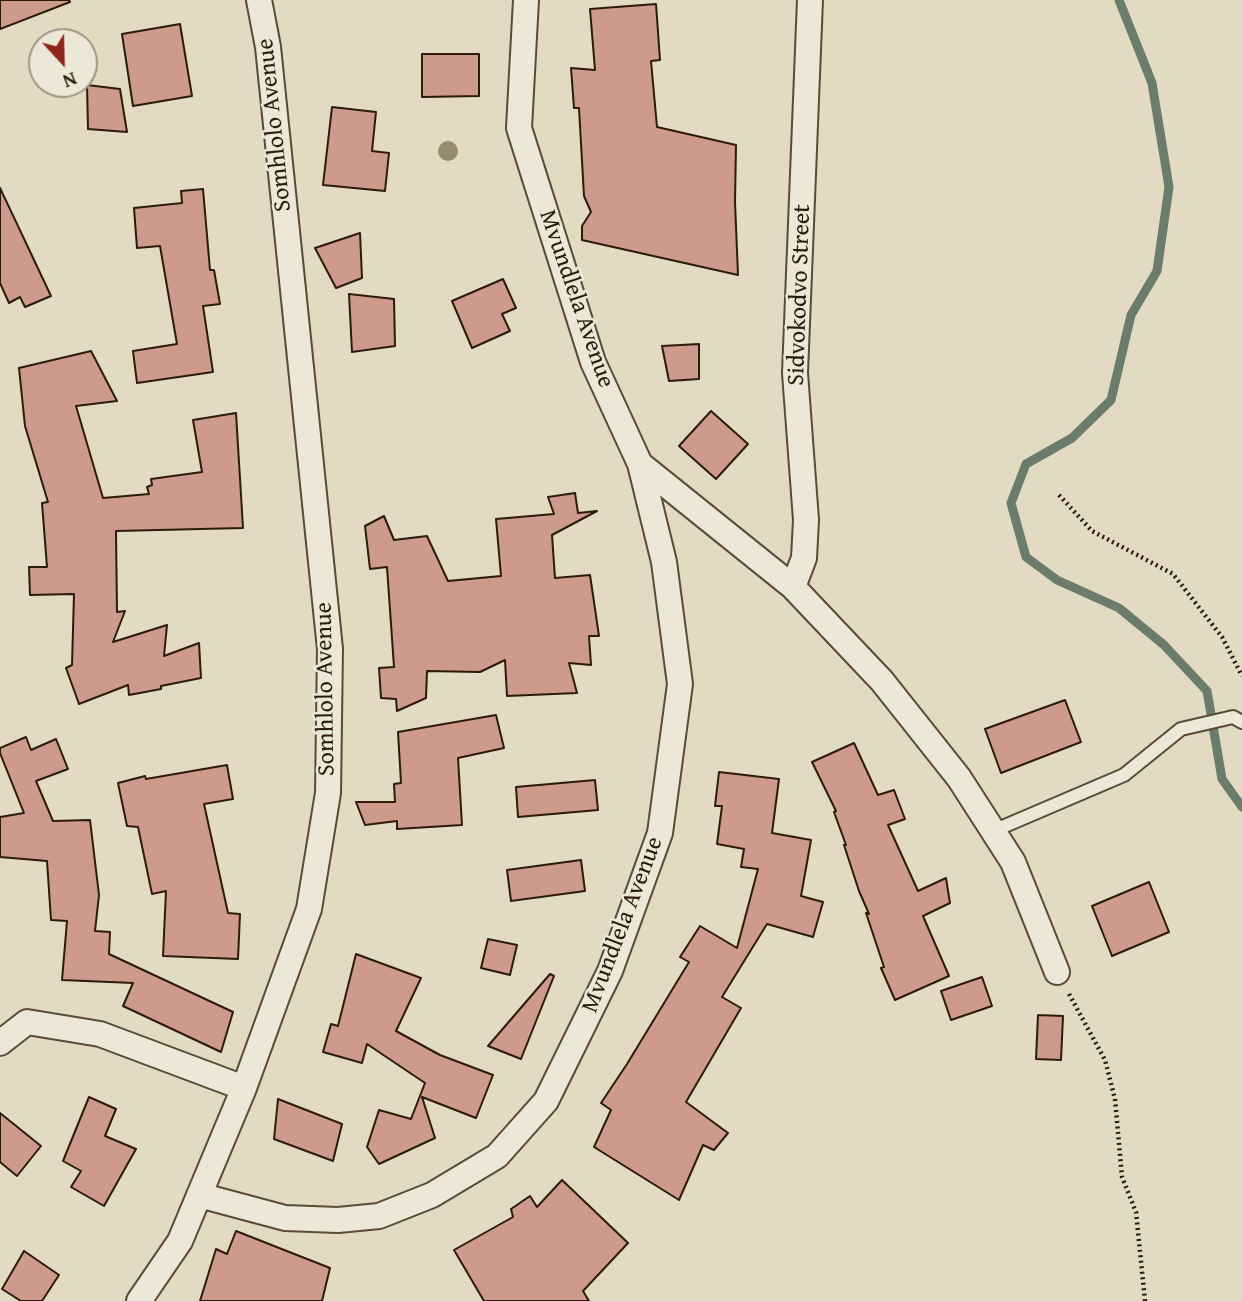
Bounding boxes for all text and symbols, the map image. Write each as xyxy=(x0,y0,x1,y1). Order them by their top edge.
north arrow xyxy=(28,28,98,98)
street label: Somhlolo Avenue xyxy=(252,37,298,213)
text: N xyxy=(59,65,81,96)
street label: Sidvokodvo Street xyxy=(782,204,818,386)
street label: Mvundlela Avenue xyxy=(532,206,620,392)
street label: Somhlolo Avenue xyxy=(310,602,342,776)
street label: Mvundlela Avenue xyxy=(576,833,670,1017)

